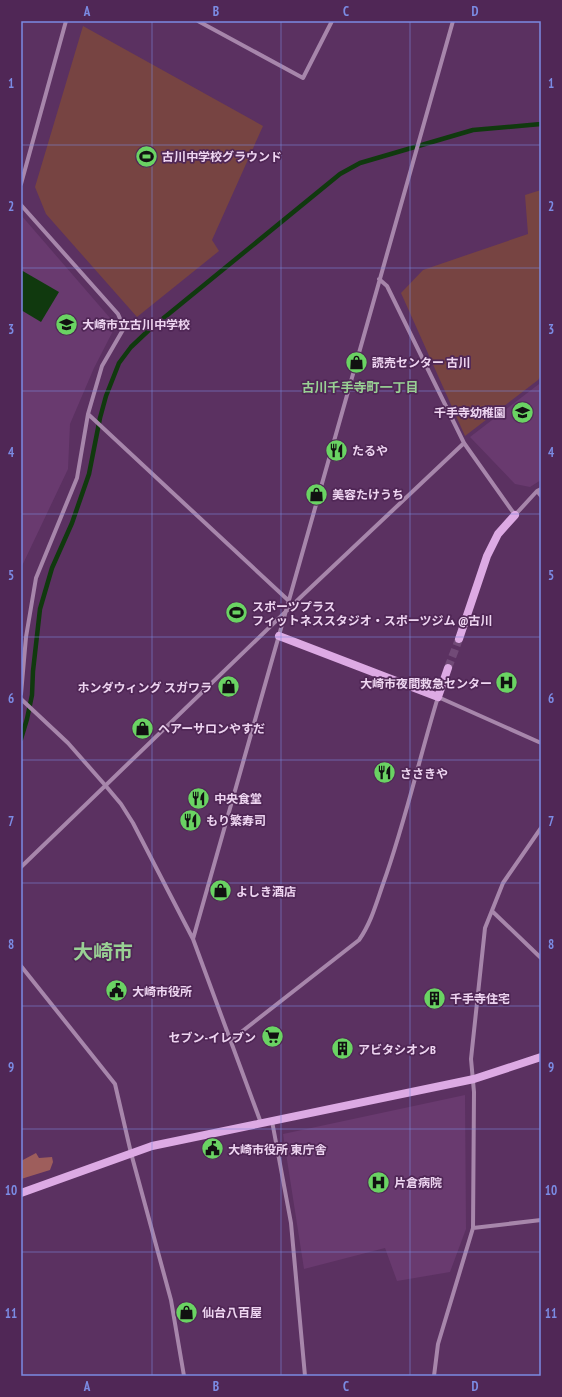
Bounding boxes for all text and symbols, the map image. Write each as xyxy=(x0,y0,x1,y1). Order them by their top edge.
text: A xyxy=(83,3,91,20)
text: B xyxy=(213,3,219,20)
text: C xyxy=(343,3,349,20)
text: D xyxy=(472,3,479,20)
text: 1 xyxy=(8,75,14,92)
text: 1 xyxy=(548,75,554,92)
sports icon: 古川中学校グラウンド xyxy=(134,143,160,169)
place label: 古川中学校グラウンド xyxy=(162,149,282,164)
text: 2 xyxy=(8,198,14,215)
text: 2 xyxy=(548,198,554,215)
school or university icon: 大崎市立古川中学校 xyxy=(53,311,79,337)
place label: 大崎市立古川中学校 xyxy=(82,317,190,332)
text: 3 xyxy=(8,321,14,338)
text: 3 xyxy=(548,321,554,338)
shop icon: 読売センター 古川 xyxy=(344,349,370,375)
place label: 読売センター 古川 xyxy=(372,355,470,370)
district label: 古川千手寺町一丁目 xyxy=(301,379,419,396)
school or university icon: 千手寺幼稚園 xyxy=(509,399,535,425)
place label: 千手寺幼稚園 xyxy=(434,405,506,420)
restaurant icon: たるや xyxy=(324,437,350,463)
place label: たるや xyxy=(352,443,388,458)
text: 4 xyxy=(8,444,15,461)
text: 4 xyxy=(548,444,555,461)
shop icon: 美容たけうち xyxy=(303,481,329,507)
place label: 美容たけうち xyxy=(332,487,404,502)
text: 5 xyxy=(8,567,14,584)
text: 5 xyxy=(548,567,554,584)
place label: スポーツプラス フィットネススタジオ・スポーツジム @古川 xyxy=(252,599,493,628)
sports icon: スポーツプラス フィットネススタジオ・スポーツジム @古川 xyxy=(224,600,250,626)
hospital icon: 大崎市夜間救急センター xyxy=(494,670,520,696)
shop icon: ホンダウィング スガワラ xyxy=(215,674,241,700)
place label: 大崎市夜間救急センター xyxy=(360,676,492,691)
place label: ホンダウィング スガワラ xyxy=(78,680,212,695)
text: 6 xyxy=(8,690,14,707)
text: 6 xyxy=(548,690,554,707)
shop icon: ヘアーサロンやすだ xyxy=(129,715,155,741)
place label: ヘアーサロンやすだ xyxy=(158,721,265,736)
restaurant icon: ささきや xyxy=(371,760,397,786)
place label: ささきや xyxy=(400,766,448,781)
restaurant icon: 中央食堂 xyxy=(186,785,212,811)
place label: 中央食堂 xyxy=(214,791,262,806)
restaurant icon: もり繁寿司 xyxy=(177,807,203,833)
text: 7 xyxy=(8,813,14,830)
place label: もり繁寿司 xyxy=(206,813,266,828)
text: 7 xyxy=(548,813,554,830)
shop icon: よしき酒店 xyxy=(208,878,234,904)
place label: よしき酒店 xyxy=(236,884,296,899)
text: 8 xyxy=(8,936,14,953)
text: 8 xyxy=(548,936,554,953)
district label: 大崎市 xyxy=(73,939,133,965)
public building icon: 大崎市役所 xyxy=(104,978,130,1004)
place label: 大崎市役所 xyxy=(132,984,192,999)
building icon: 千手寺住宅 xyxy=(421,985,447,1011)
place label: 千手寺住宅 xyxy=(450,991,510,1006)
supermarket icon: セブン-イレブン xyxy=(259,1024,285,1050)
place label: セブン-イレブン xyxy=(168,1030,256,1045)
building icon: アビタシオンB xyxy=(329,1036,355,1062)
place label: アビタシオンB xyxy=(358,1042,436,1057)
text: 9 xyxy=(8,1059,14,1076)
text: 9 xyxy=(548,1059,554,1076)
public building icon: 大崎市役所 東庁舎 xyxy=(199,1136,225,1162)
place label: 大崎市役所 東庁舎 xyxy=(228,1142,326,1157)
hospital icon: 片倉病院 xyxy=(365,1169,391,1195)
place label: 片倉病院 xyxy=(394,1175,442,1190)
text: 10 xyxy=(5,1182,17,1199)
text: 10 xyxy=(545,1182,557,1199)
shop icon: 仙台八百屋 xyxy=(174,1299,200,1325)
text: 11 xyxy=(5,1305,17,1322)
place label: 仙台八百屋 xyxy=(202,1305,262,1320)
text: 11 xyxy=(545,1305,557,1322)
text: A xyxy=(83,1378,91,1395)
text: B xyxy=(213,1378,219,1395)
text: C xyxy=(343,1378,349,1395)
text: D xyxy=(472,1378,479,1395)

